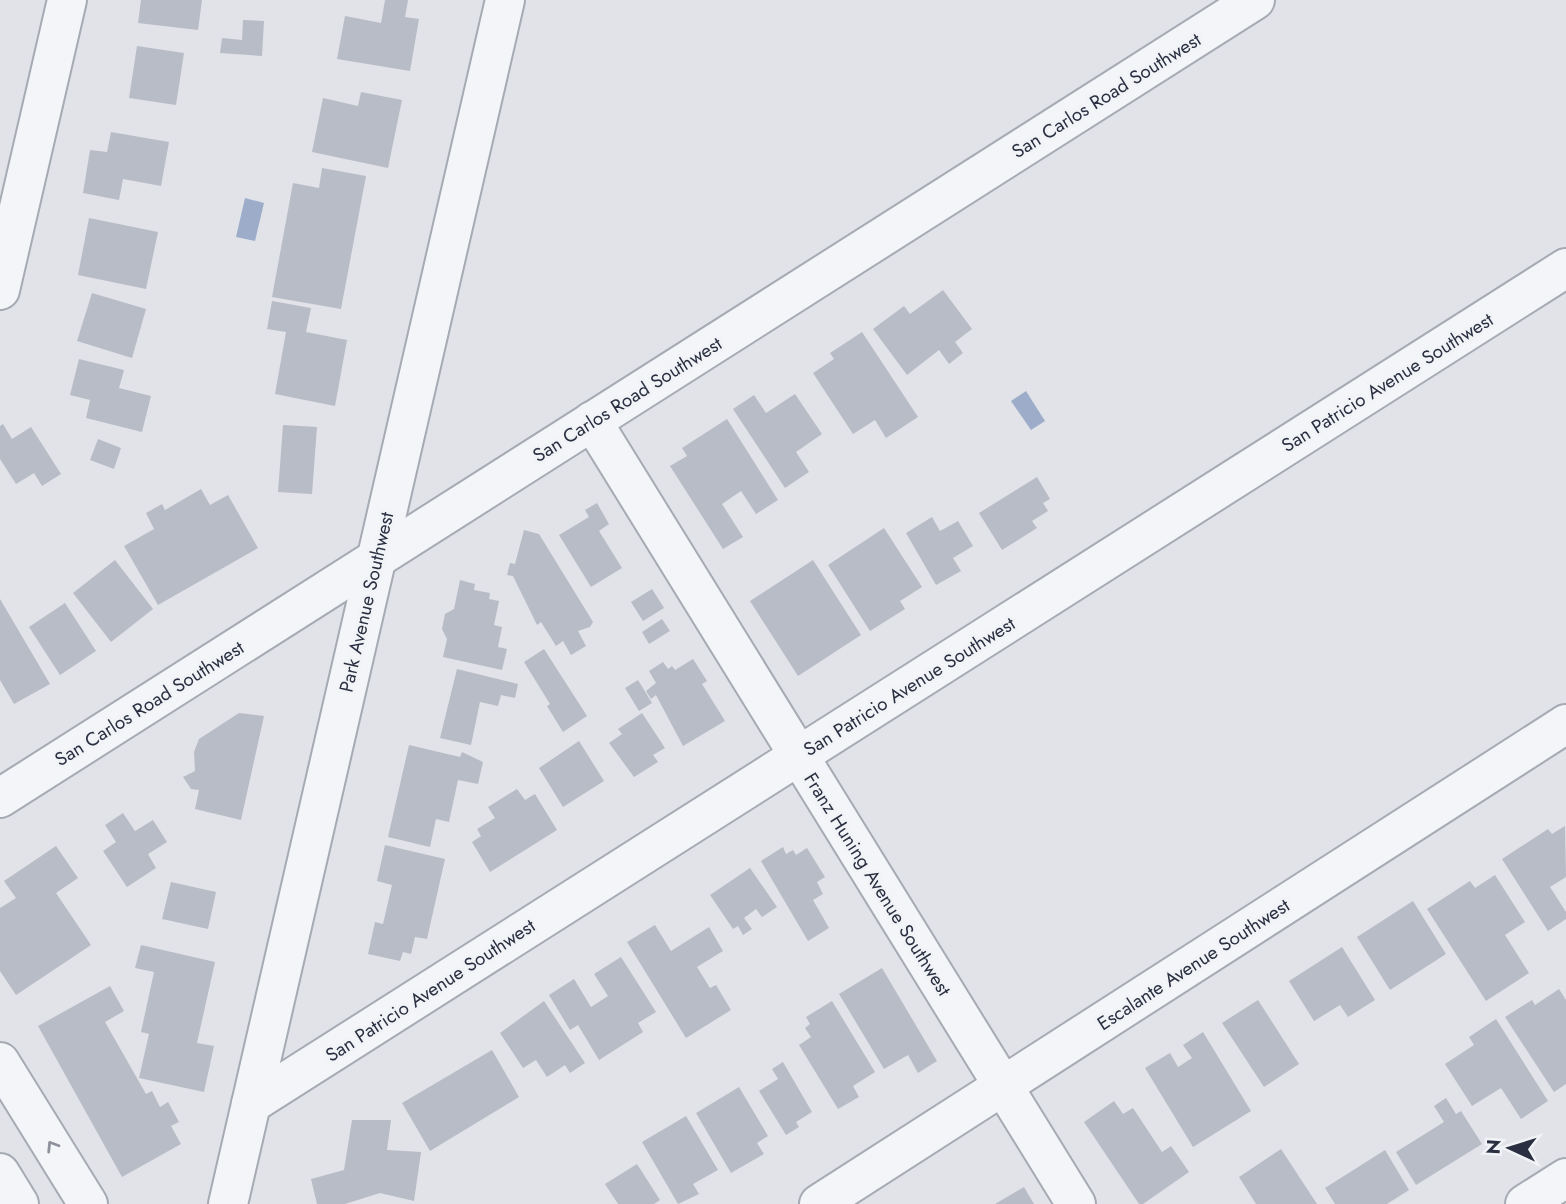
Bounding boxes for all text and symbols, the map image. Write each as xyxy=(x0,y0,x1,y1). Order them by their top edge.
street label: San Carlos Road Southwest xyxy=(1006,26,1206,165)
street label: San Patricio Avenue Southwest xyxy=(1276,306,1499,459)
street label: San Carlos Road Southwest xyxy=(527,330,727,469)
street label: Park Avenue Southwest xyxy=(333,509,400,695)
street label: San Patricio Avenue Southwest xyxy=(798,610,1021,763)
street label: San Carlos Road Southwest xyxy=(49,634,249,773)
street label: Franz Huning Avenue Southwest xyxy=(798,767,958,1002)
street label: Escalante Avenue Southwest xyxy=(1092,892,1295,1037)
street label: San Patricio Avenue Southwest xyxy=(320,912,541,1068)
north arrow xyxy=(1475,1113,1545,1183)
text: N xyxy=(1480,1138,1508,1155)
one-way arrow xyxy=(48,1141,61,1154)

